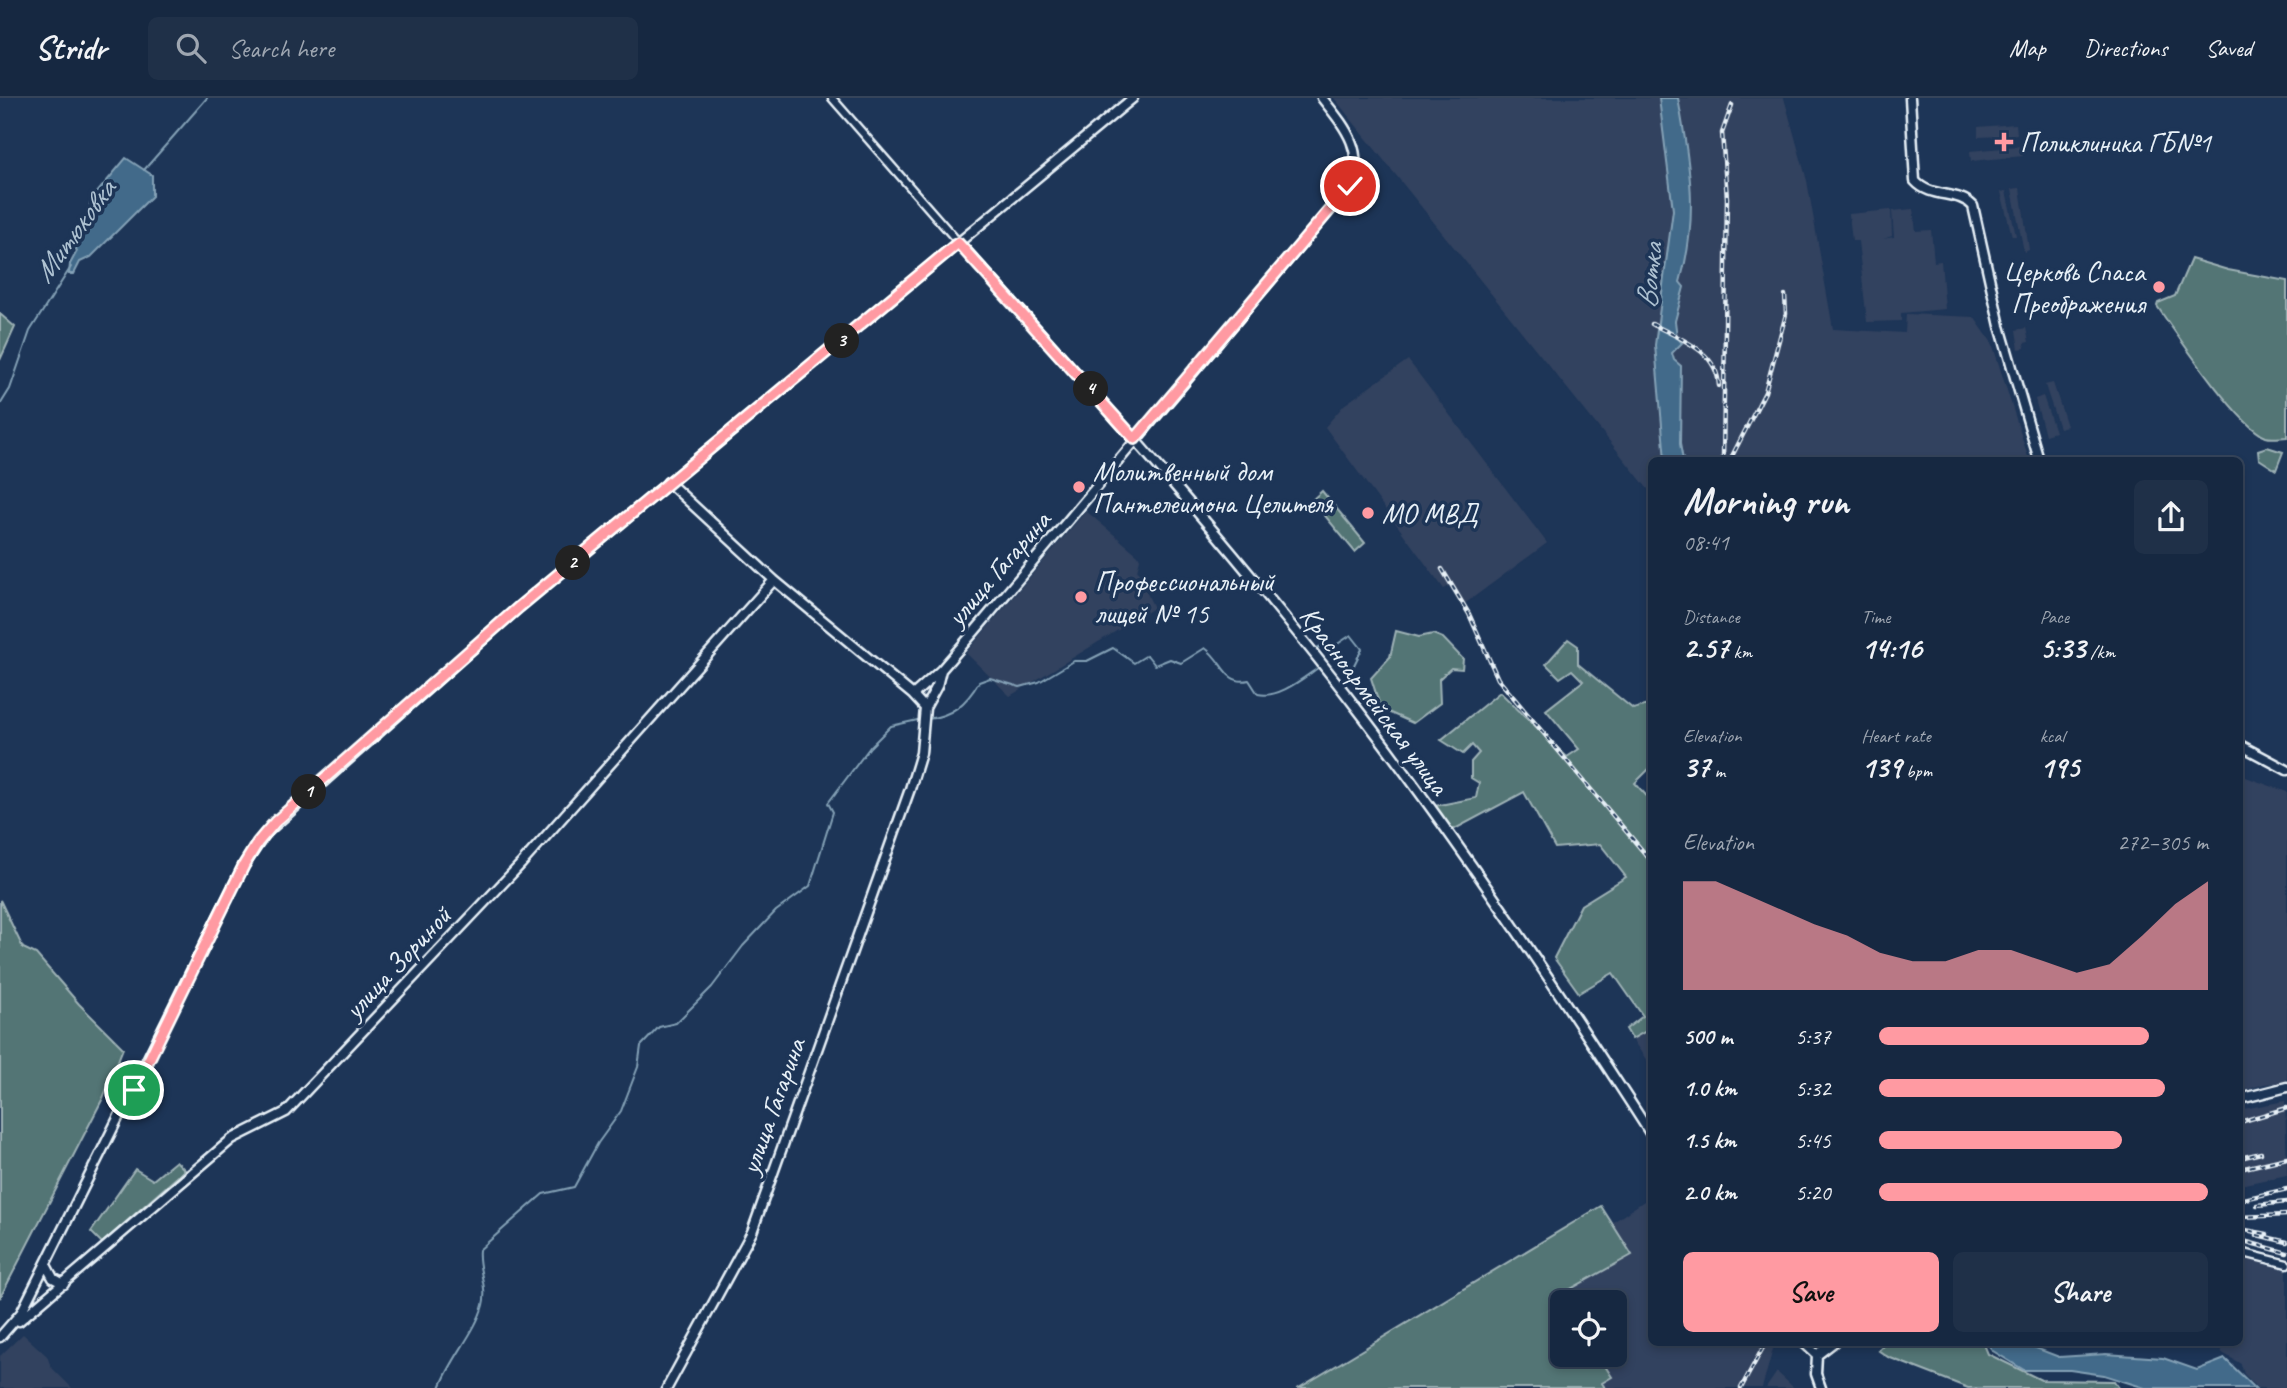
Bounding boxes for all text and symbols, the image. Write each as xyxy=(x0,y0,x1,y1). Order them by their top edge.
search box xyxy=(148,17,638,80)
text: Stridr xyxy=(35,27,106,69)
icon: search xyxy=(172,29,210,67)
text: Search here xyxy=(228,32,334,65)
text: Map xyxy=(2009,33,2046,63)
text: Directions xyxy=(2084,33,2167,63)
text: Saved xyxy=(2205,33,2252,63)
place label: Поликлиника ГБ№1 xyxy=(2020,125,2213,160)
marker: Поликлиника ГБ№1 xyxy=(1994,132,2014,152)
pin xyxy=(1320,156,1380,216)
icon: check xyxy=(1331,167,1369,205)
water label: Митюковка xyxy=(24,170,126,290)
water label: Вотка xyxy=(1627,239,1672,310)
place label: Церковь Спаса Преображения xyxy=(2003,254,2147,321)
marker: Церковь Спаса Преображения xyxy=(2151,279,2167,295)
pin: 3 xyxy=(824,324,860,358)
text: 3 xyxy=(837,328,846,352)
pin: 4 xyxy=(1074,372,1108,406)
text: 4 xyxy=(1086,376,1095,400)
place label: Молитвенный дом Пантелеимона Целителя xyxy=(1093,454,1334,521)
text: Morning run xyxy=(1683,478,1849,525)
marker: Молитвенный дом Пантелеимона Целителя xyxy=(1071,479,1087,495)
button: share xyxy=(2134,480,2208,554)
place label: МО МВД xyxy=(1382,496,1480,531)
street label: улица Гагарина xyxy=(937,502,1059,635)
marker: МО МВД xyxy=(1360,505,1376,521)
text: 08:41 xyxy=(1683,528,1729,557)
pin: 2 xyxy=(556,546,590,580)
text: 2 xyxy=(568,550,577,574)
place label: Профессиональный лицей № 15 xyxy=(1095,564,1275,631)
marker: Профессиональный лицей № 15 xyxy=(1073,589,1089,605)
street label: Красноармейская улица xyxy=(1292,599,1458,803)
text: Distance xyxy=(1683,605,1740,629)
text: Time xyxy=(1861,605,1890,629)
text: Pace xyxy=(2040,605,2069,629)
text: 2.57 xyxy=(1683,629,1729,667)
text: 14:16 xyxy=(1861,629,1922,667)
text: 5:33 xyxy=(2040,629,2086,667)
text: km xyxy=(1729,640,1752,664)
text: /km xyxy=(2086,640,2115,664)
text: Elevation xyxy=(1683,724,1741,748)
text: Heart rate xyxy=(1861,724,1931,748)
text: kcal xyxy=(2040,724,2065,748)
text: 37 xyxy=(1683,748,1710,786)
text: 139 xyxy=(1861,748,1901,786)
text: 195 xyxy=(2040,748,2079,786)
text: m xyxy=(1710,759,1725,783)
text: bpm xyxy=(1901,759,1932,783)
pin: 1 xyxy=(292,774,326,810)
text: 1 xyxy=(304,779,313,803)
text: Elevation xyxy=(1683,828,1754,857)
text: 272–305 m xyxy=(2117,828,2208,857)
street label: улица Зориной xyxy=(335,898,459,1028)
text: 500 m xyxy=(1683,1022,1732,1051)
text: 5:37 xyxy=(1795,1022,1831,1051)
street label: улица Гагарина xyxy=(731,1032,814,1181)
pin xyxy=(104,1060,164,1120)
icon: arrive xyxy=(115,1071,153,1109)
text: 1.0 km xyxy=(1683,1074,1737,1103)
text: 5:32 xyxy=(1795,1074,1831,1103)
text: 1.5 km xyxy=(1683,1126,1736,1155)
text: 5:45 xyxy=(1795,1126,1831,1155)
text: 2.0 km xyxy=(1683,1178,1737,1207)
text: 5:20 xyxy=(1795,1178,1831,1207)
button: Save xyxy=(1683,1252,1939,1332)
button: Share xyxy=(1953,1252,2208,1332)
map controls xyxy=(1550,1290,1627,1367)
button: locate xyxy=(1550,1290,1627,1367)

